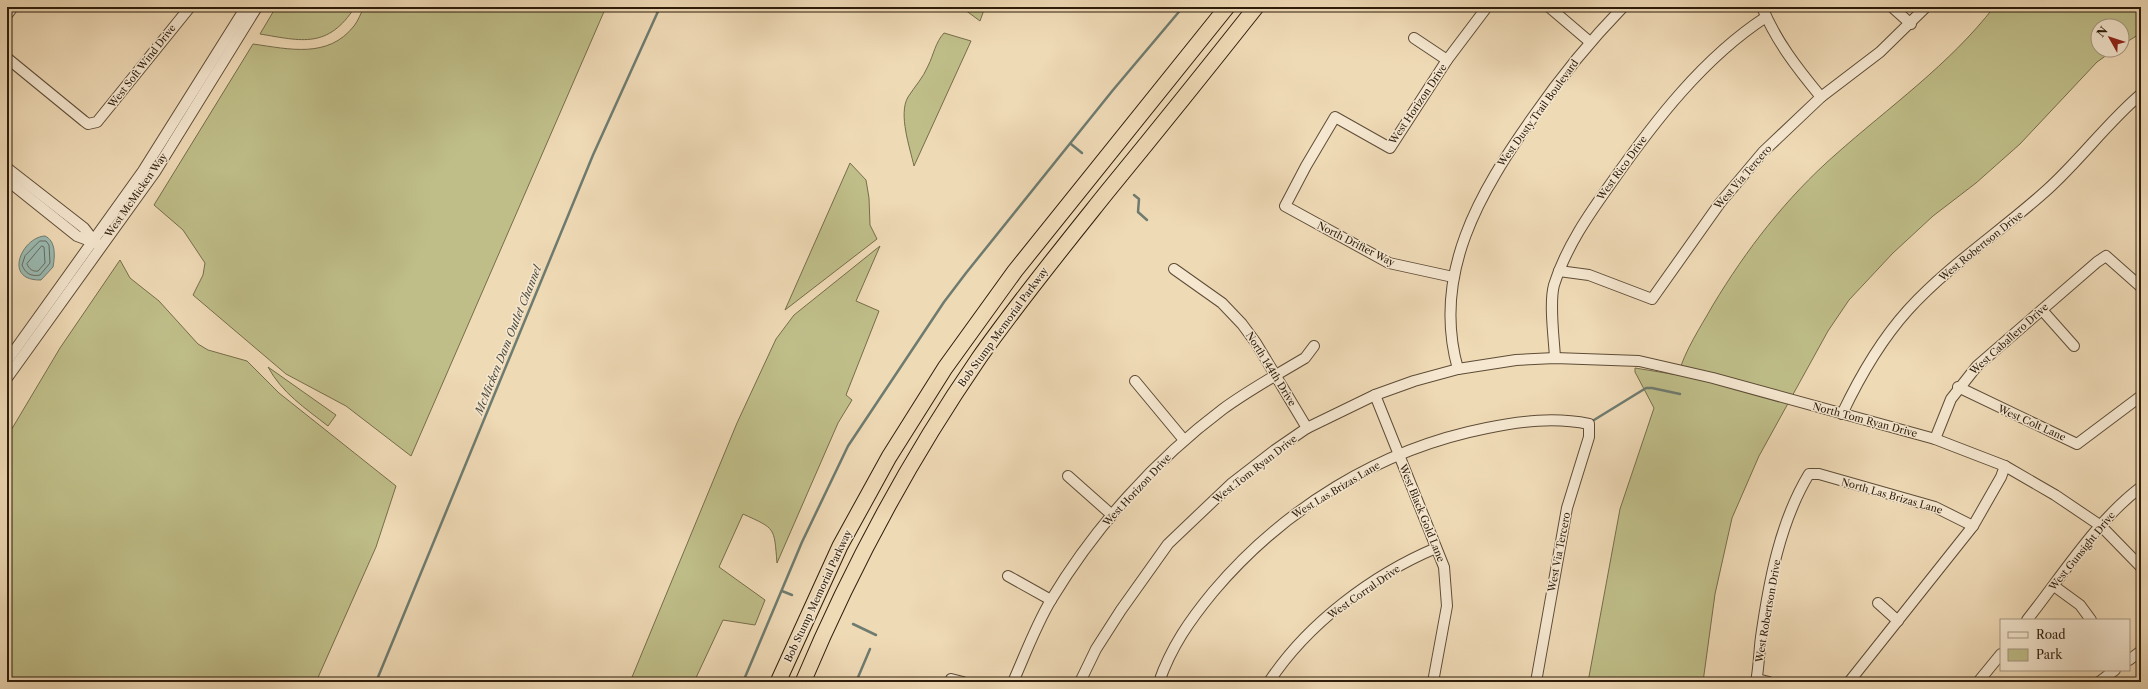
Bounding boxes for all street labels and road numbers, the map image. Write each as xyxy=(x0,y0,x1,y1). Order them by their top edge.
street label: West Soft Wind Drive xyxy=(105,21,179,111)
street label: West Dusty Trail Boulevard xyxy=(1494,57,1581,170)
street label: West Horizon Drive xyxy=(1386,61,1450,147)
street label: West Rico Drive xyxy=(1594,133,1650,204)
street label: West Via Tercero xyxy=(1711,142,1774,213)
street label: West McMicken Way xyxy=(101,150,170,240)
street label: West Robertson Drive xyxy=(1936,208,2026,285)
street label: North Drifter Way xyxy=(1315,219,1397,269)
street label: Bob Stump Memorial Parkway xyxy=(955,264,1051,389)
street label: West Caballero Drive xyxy=(1966,300,2051,378)
street label: North 144th Drive xyxy=(1243,330,1299,409)
street label: North Tom Ryan Drive xyxy=(1811,400,1919,440)
street label: West Colt Lane xyxy=(1995,402,2068,444)
street label: West Tom Ryan Drive xyxy=(1210,432,1300,506)
street label: West Horizon Drive xyxy=(1099,451,1174,530)
street label: West Las Brizas Lane xyxy=(1289,458,1383,522)
street label: West Black Gold Lane xyxy=(1396,461,1448,564)
street label: North Las Brizas Lane xyxy=(1840,475,1945,517)
street label: West Gunsight Drive xyxy=(2046,509,2118,594)
street label: West Via Tercero xyxy=(1545,511,1573,594)
street label: Bob Stump Memorial Parkway xyxy=(782,527,855,664)
street label: West Robertson Drive xyxy=(1752,558,1784,664)
street label: West Corral Drive xyxy=(1325,562,1403,622)

